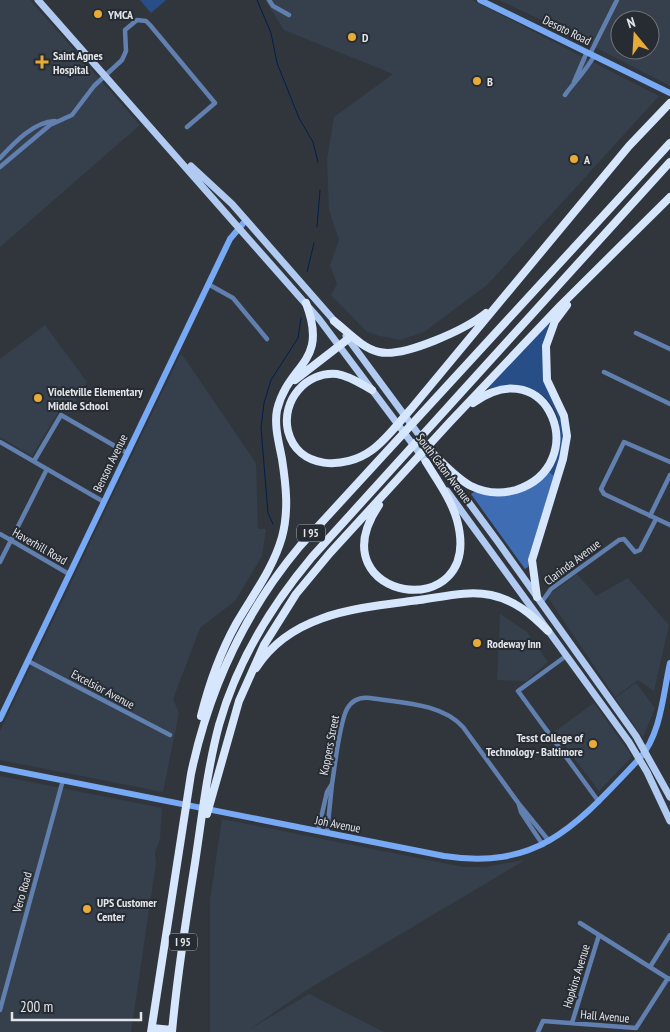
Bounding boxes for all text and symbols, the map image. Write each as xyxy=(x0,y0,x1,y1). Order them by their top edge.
place label: YMCA xyxy=(107,7,134,22)
marker: YMCA xyxy=(92,8,104,20)
north arrow xyxy=(610,10,660,60)
street label: Desoto Road xyxy=(540,12,594,48)
text: N xyxy=(625,13,637,32)
place label: D xyxy=(362,30,369,45)
marker: D xyxy=(346,31,358,43)
place label: Saint Agnes Hospital xyxy=(53,48,103,77)
marker: Saint Agnes Hospital xyxy=(35,55,49,69)
place label: B xyxy=(487,74,493,89)
marker: B xyxy=(471,75,483,87)
place label: A xyxy=(583,152,591,167)
marker: A xyxy=(568,153,580,165)
place label: Violetville Elementary Middle School xyxy=(47,384,143,413)
marker: Violetville Elementary Middle School xyxy=(32,392,44,404)
street label: South Caton Avenue xyxy=(413,430,475,506)
street label: Benson Avenue xyxy=(89,431,131,495)
street label: Haverhill Road xyxy=(10,524,70,568)
road number: I 95 xyxy=(297,524,325,542)
street label: Clarinda Avenue xyxy=(541,536,603,588)
place label: Rodeway Inn xyxy=(487,636,541,651)
marker: Rodeway Inn xyxy=(471,637,483,649)
street label: Excelsior Avenue xyxy=(69,666,137,712)
street label: Koppers Street xyxy=(316,713,342,776)
place label: Tesst College of Technology - Baltimore xyxy=(486,730,584,759)
marker: Tesst College of Technology - Baltimore xyxy=(587,738,599,750)
street label: Joh Avenue xyxy=(313,812,362,836)
street label: Vero Road xyxy=(9,870,35,915)
place label: UPS Customer Center xyxy=(97,895,157,924)
marker: UPS Customer Center xyxy=(81,903,93,915)
road number: I 95 xyxy=(169,934,197,950)
street label: Hopkins Avenue xyxy=(559,942,593,1010)
scale bar xyxy=(12,990,141,1022)
text: 200 m xyxy=(20,997,53,1016)
street label: Hall Avenue xyxy=(580,1006,630,1026)

